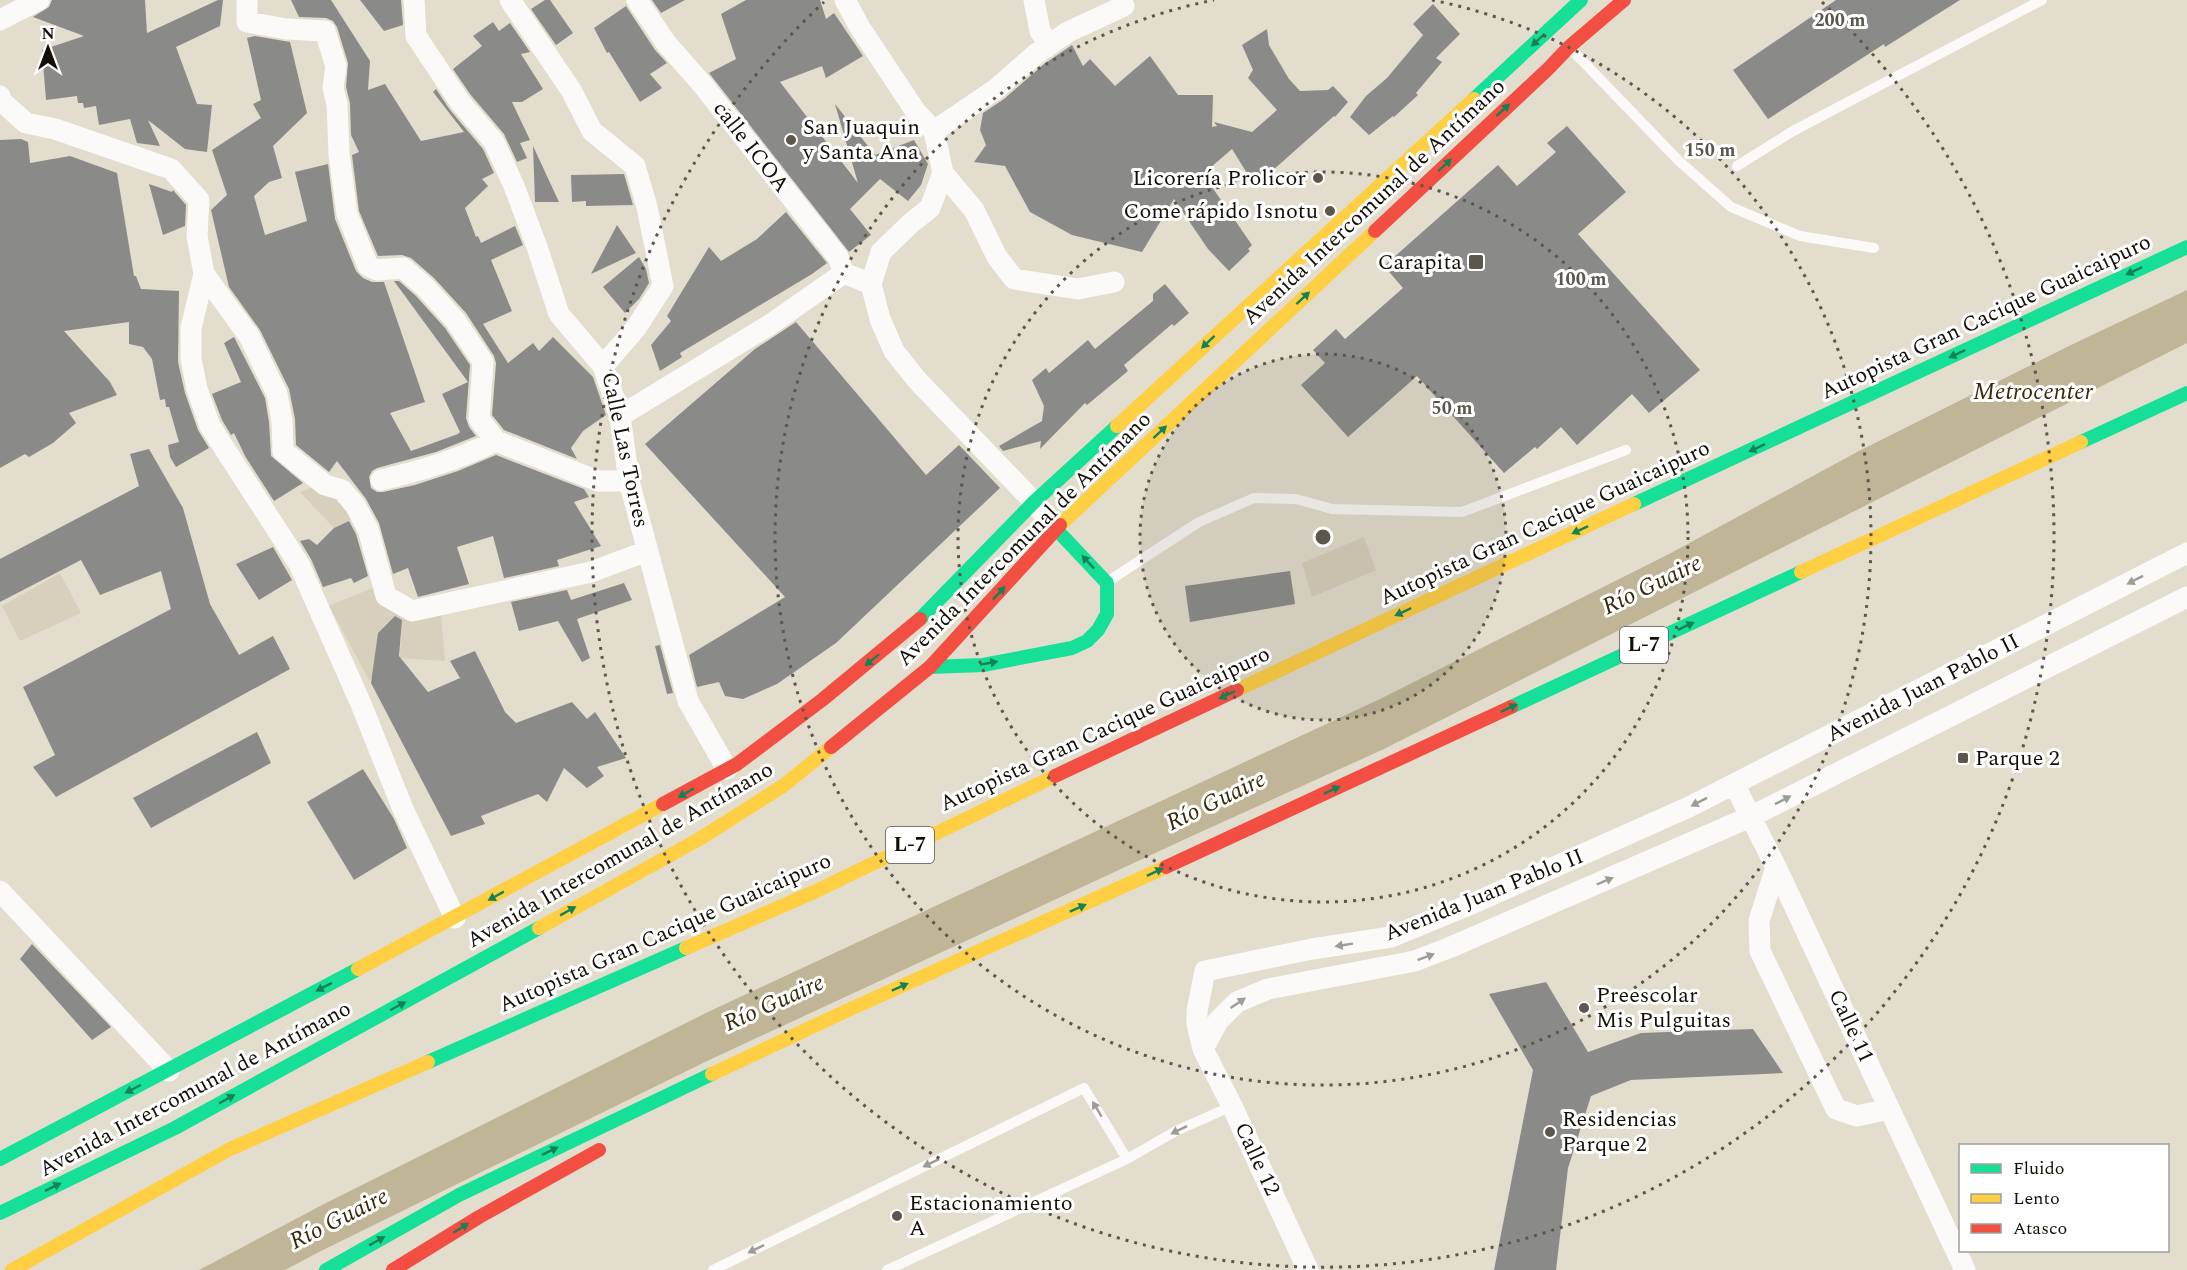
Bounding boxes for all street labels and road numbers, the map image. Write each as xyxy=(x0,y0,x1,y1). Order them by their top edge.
street label: Avenida Intercomunal de Antímano xyxy=(1235,71,1513,333)
street label: calle ICOA xyxy=(705,94,797,200)
street label: Autopista Gran Cacique Guaicaipuro xyxy=(1815,226,2157,408)
street label: Calle Las Torres xyxy=(592,369,658,531)
street label: Avenida Intercomunal de Antímano xyxy=(889,404,1159,674)
street label: Autopista Gran Cacique Guaicaipuro xyxy=(1374,432,1716,614)
street label: Avenida Juan Pablo II xyxy=(1821,625,2025,751)
road number: L-7 xyxy=(1620,627,1668,663)
street label: Autopista Gran Cacique Guaicaipuro xyxy=(934,638,1276,820)
street label: Avenida Intercomunal de Antímano xyxy=(461,753,779,957)
road number: L-7 xyxy=(886,827,934,863)
street label: Avenida Juan Pablo II xyxy=(1379,840,1589,950)
street label: Autopista Gran Cacique Guaicaipuro xyxy=(493,844,837,1022)
street label: Calle 11 xyxy=(1820,984,1882,1068)
street label: Avenida Intercomunal de Antímano xyxy=(33,992,357,1186)
street label: Calle 12 xyxy=(1226,1117,1288,1201)

